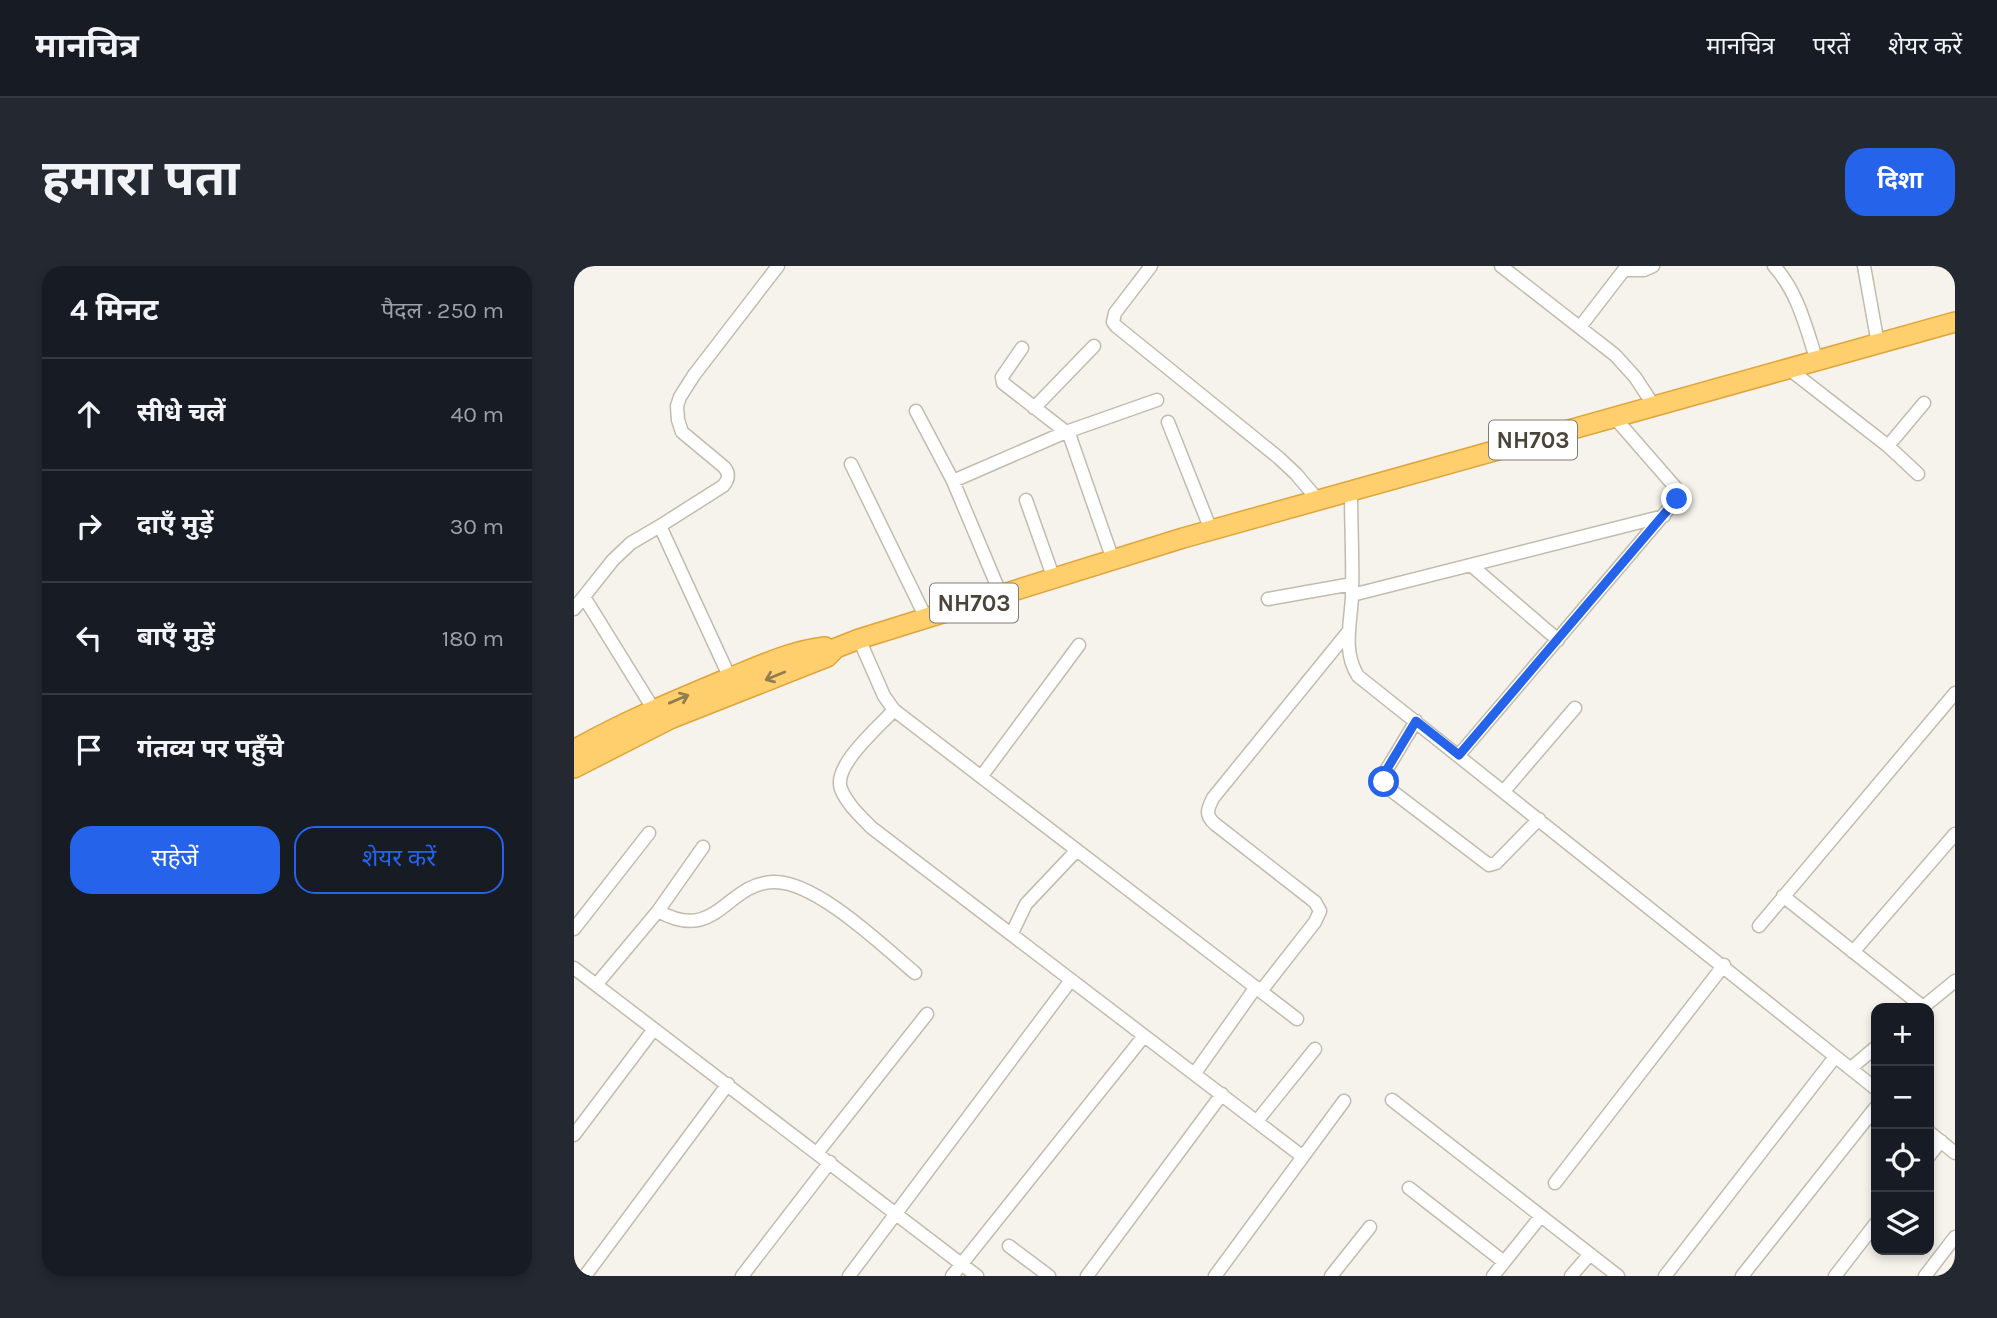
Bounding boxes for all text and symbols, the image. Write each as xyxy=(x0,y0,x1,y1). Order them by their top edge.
text: मानचित्र xyxy=(35,27,139,65)
text: मानचित्र xyxy=(1706,32,1775,60)
text: परतें xyxy=(1813,32,1850,60)
text: शेयर करें xyxy=(1888,32,1962,60)
button: दिशा xyxy=(1845,148,1955,216)
text: हमारा पता xyxy=(42,150,239,207)
text: 4 मिनट xyxy=(70,292,158,328)
text: पैदल · 250 m xyxy=(381,297,504,324)
icon: ahead xyxy=(70,395,108,433)
text: सीधे चलें xyxy=(137,397,226,428)
text: 40 m xyxy=(451,401,504,428)
road number: NH703 xyxy=(1489,420,1577,460)
route end xyxy=(1661,483,1692,514)
icon: right xyxy=(70,507,108,545)
text: दाएँ मुड़ें xyxy=(137,509,213,540)
text: 30 m xyxy=(450,513,504,540)
road number: NH703 xyxy=(930,584,1018,622)
icon: left xyxy=(70,619,108,657)
text: बाएँ मुड़ें xyxy=(137,621,215,652)
text: 180 m xyxy=(442,625,504,652)
one-way arrow xyxy=(765,670,786,683)
one-way arrow xyxy=(668,692,690,705)
icon: arrive xyxy=(70,731,108,769)
text: गंतव्य पर पहुँचे xyxy=(137,733,284,764)
route start xyxy=(1368,766,1399,797)
button: सहेजें xyxy=(70,826,280,894)
button: शेयर करें xyxy=(294,826,504,894)
map controls xyxy=(1871,1003,1934,1255)
button: + xyxy=(1871,1003,1934,1066)
button: − xyxy=(1871,1066,1934,1129)
button: locate xyxy=(1871,1129,1934,1192)
button: layers xyxy=(1871,1192,1934,1255)

